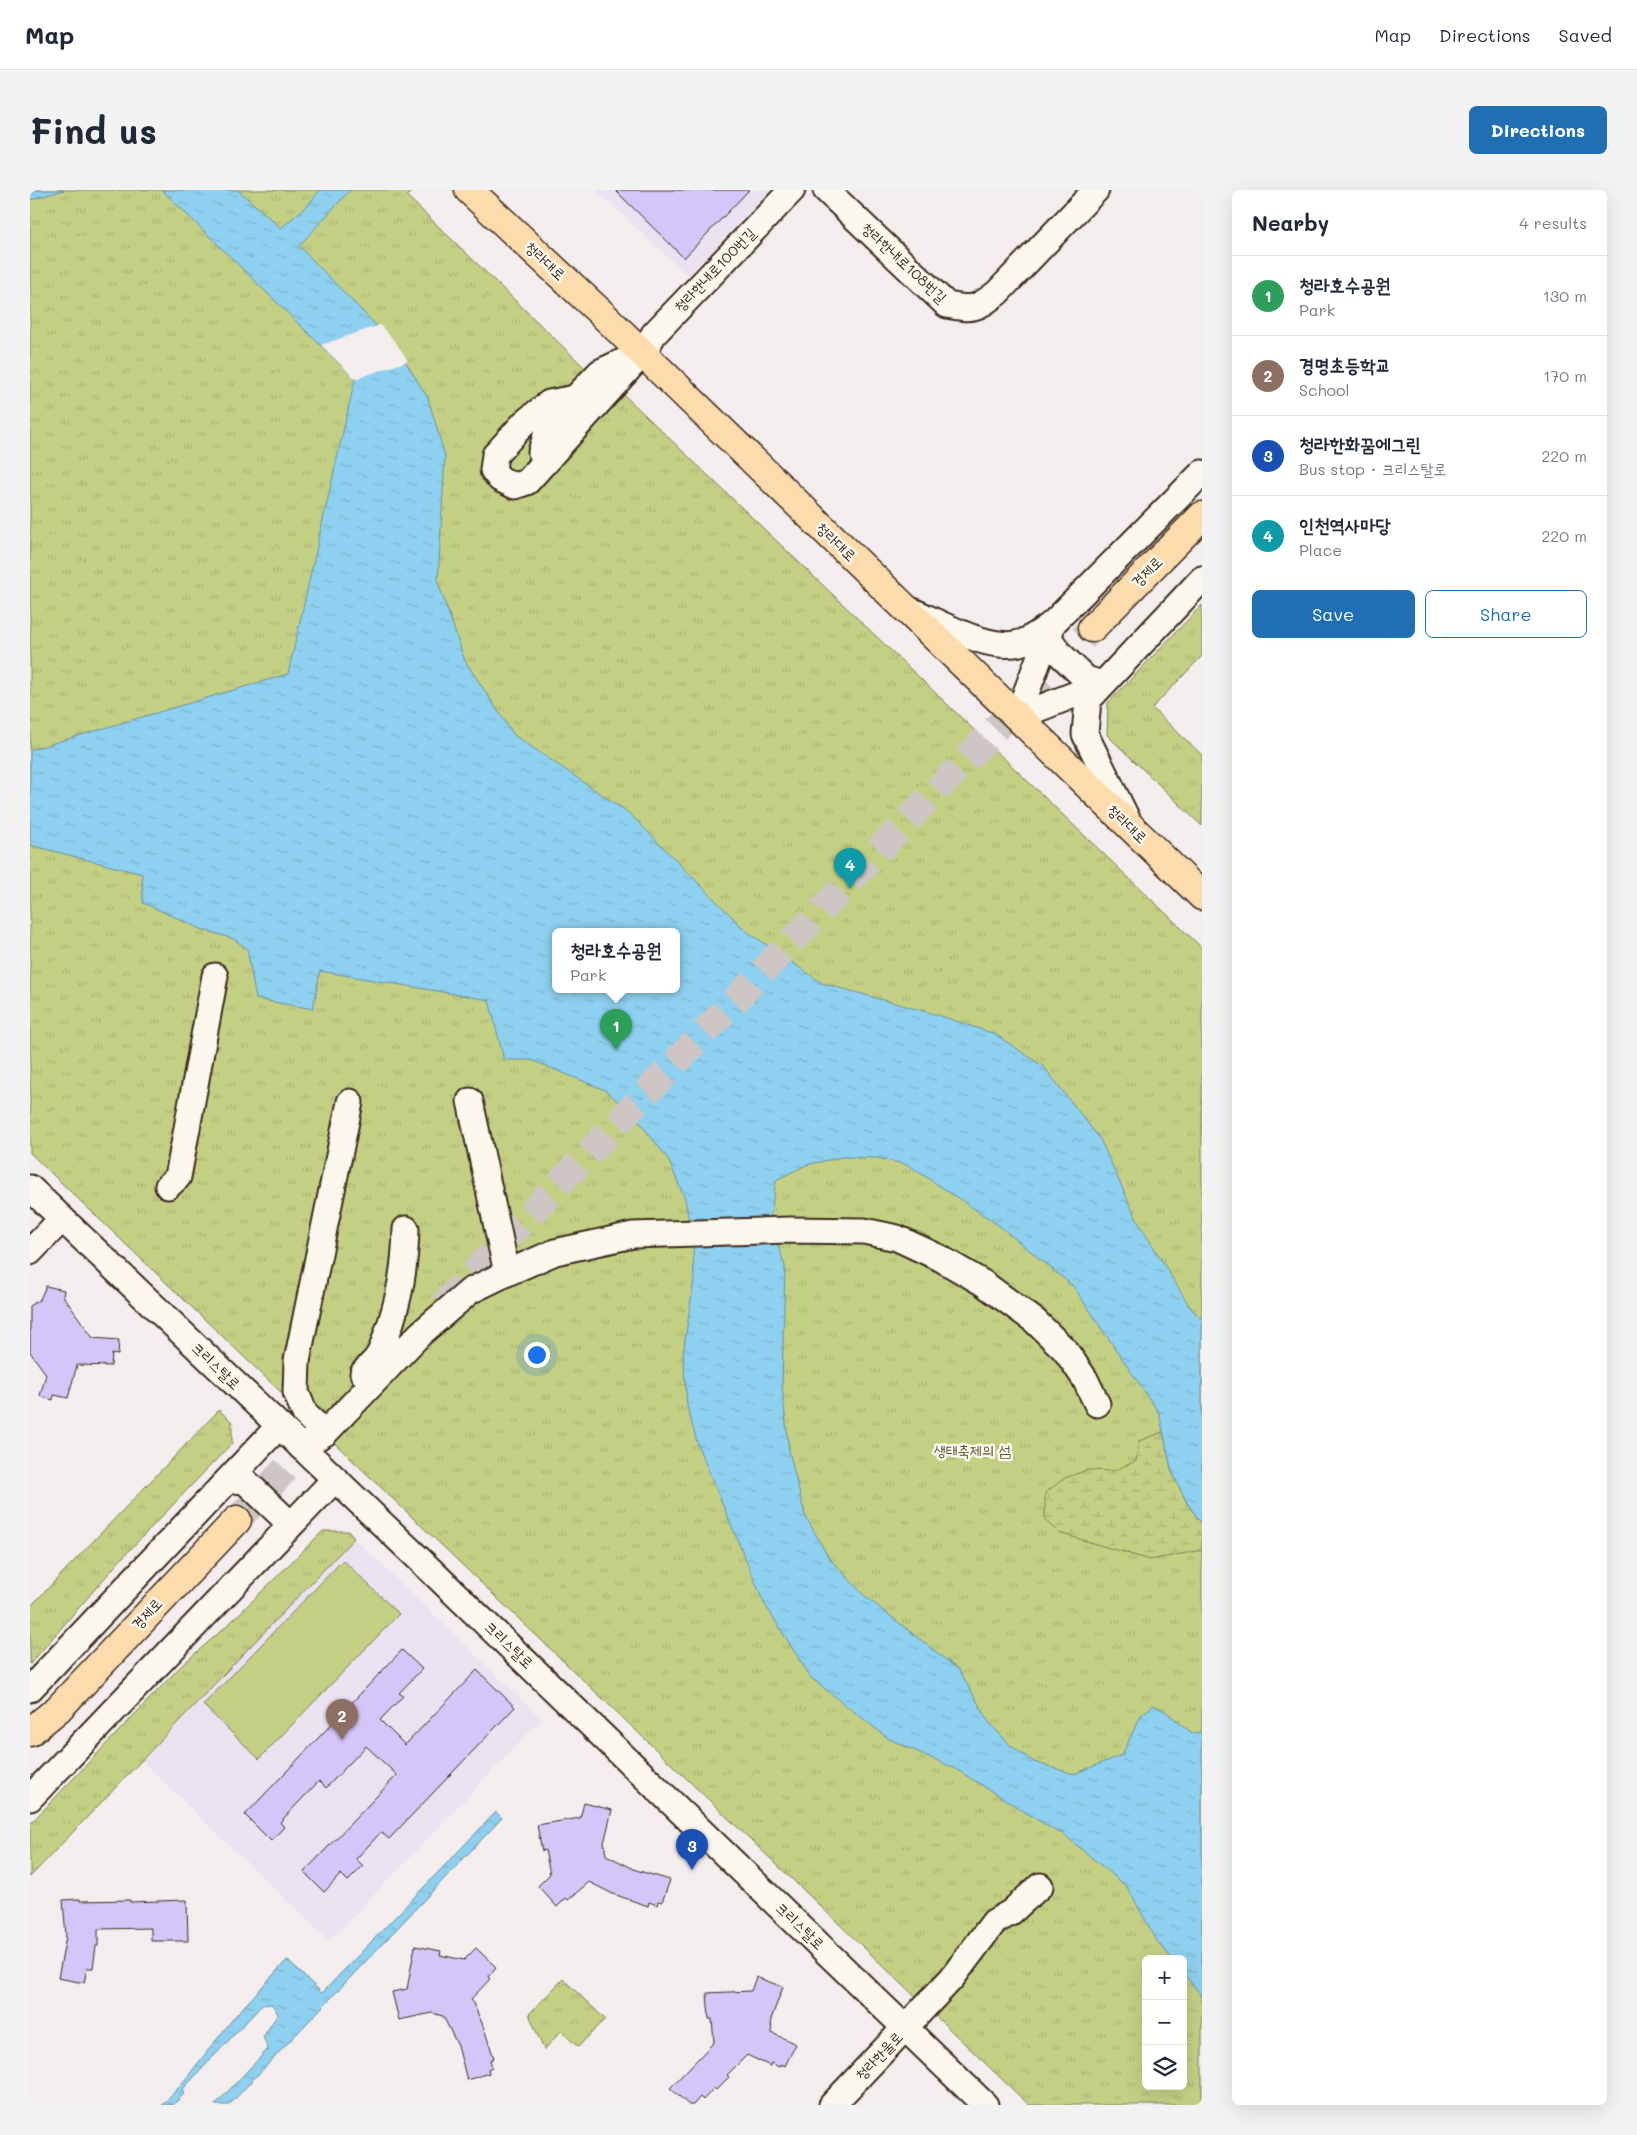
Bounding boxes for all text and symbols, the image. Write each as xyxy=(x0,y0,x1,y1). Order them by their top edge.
text: Map xyxy=(25,19,74,50)
text: Map xyxy=(1374,23,1411,47)
text: Directions xyxy=(1439,23,1531,47)
text: Saved xyxy=(1559,23,1612,47)
button: Directions xyxy=(1469,106,1607,154)
text: Find us xyxy=(30,107,157,153)
text: Nearby xyxy=(1252,209,1329,236)
text: 4 results xyxy=(1519,212,1587,233)
street label: 청라한내로108번길 xyxy=(858,218,952,307)
street label: 청라한내로100번길 xyxy=(669,223,760,316)
street label: 청라대로 xyxy=(521,236,570,284)
text: 청라호수공원 xyxy=(1299,272,1391,297)
text: 1 xyxy=(1264,285,1272,306)
text: 130 m xyxy=(1543,285,1587,306)
text: Park xyxy=(1299,299,1335,320)
text: 경명초등학교 xyxy=(1299,352,1391,377)
text: 2 xyxy=(1264,365,1272,386)
text: 170 m xyxy=(1543,365,1587,386)
text: School xyxy=(1299,379,1349,400)
text: 청라한화꿈에그린 xyxy=(1299,431,1421,456)
text: 3 xyxy=(1263,445,1273,466)
text: 220 m xyxy=(1541,445,1587,466)
text: Bus stop · 크리스탈로 xyxy=(1299,458,1446,479)
text: 인천역사마당 xyxy=(1299,512,1391,537)
street label: 청라대로 xyxy=(812,517,861,565)
text: 4 xyxy=(1263,525,1273,546)
text: 220 m xyxy=(1541,525,1587,546)
text: Place xyxy=(1299,539,1342,560)
street label: 경제로 xyxy=(1126,551,1166,591)
button: Save xyxy=(1252,590,1415,638)
button: Share xyxy=(1425,590,1587,638)
street label: 청라대로 xyxy=(1103,799,1152,847)
pin: 4 xyxy=(834,848,866,889)
popup xyxy=(552,928,680,993)
text: 청라호수공원 xyxy=(570,937,662,962)
text: Park xyxy=(570,964,606,985)
pin: 1 xyxy=(600,1009,632,1050)
street label: 크리스탈로 xyxy=(188,1337,245,1393)
your location xyxy=(524,1342,550,1368)
park label: 생태축제의 섬 xyxy=(933,1440,1011,1460)
street label: 경제로 xyxy=(127,1593,166,1633)
street label: 크리스탈로 xyxy=(481,1616,538,1672)
pin: 2 xyxy=(326,1699,358,1740)
pin: 3 xyxy=(676,1829,708,1870)
street label: 크리스탈로 xyxy=(772,1897,829,1953)
map controls xyxy=(1142,1955,1187,2090)
button: + xyxy=(1142,1955,1187,2000)
button: − xyxy=(1142,2000,1187,2045)
street label: 청라한울로 xyxy=(850,2027,906,2084)
button: layers xyxy=(1142,2045,1187,2090)

